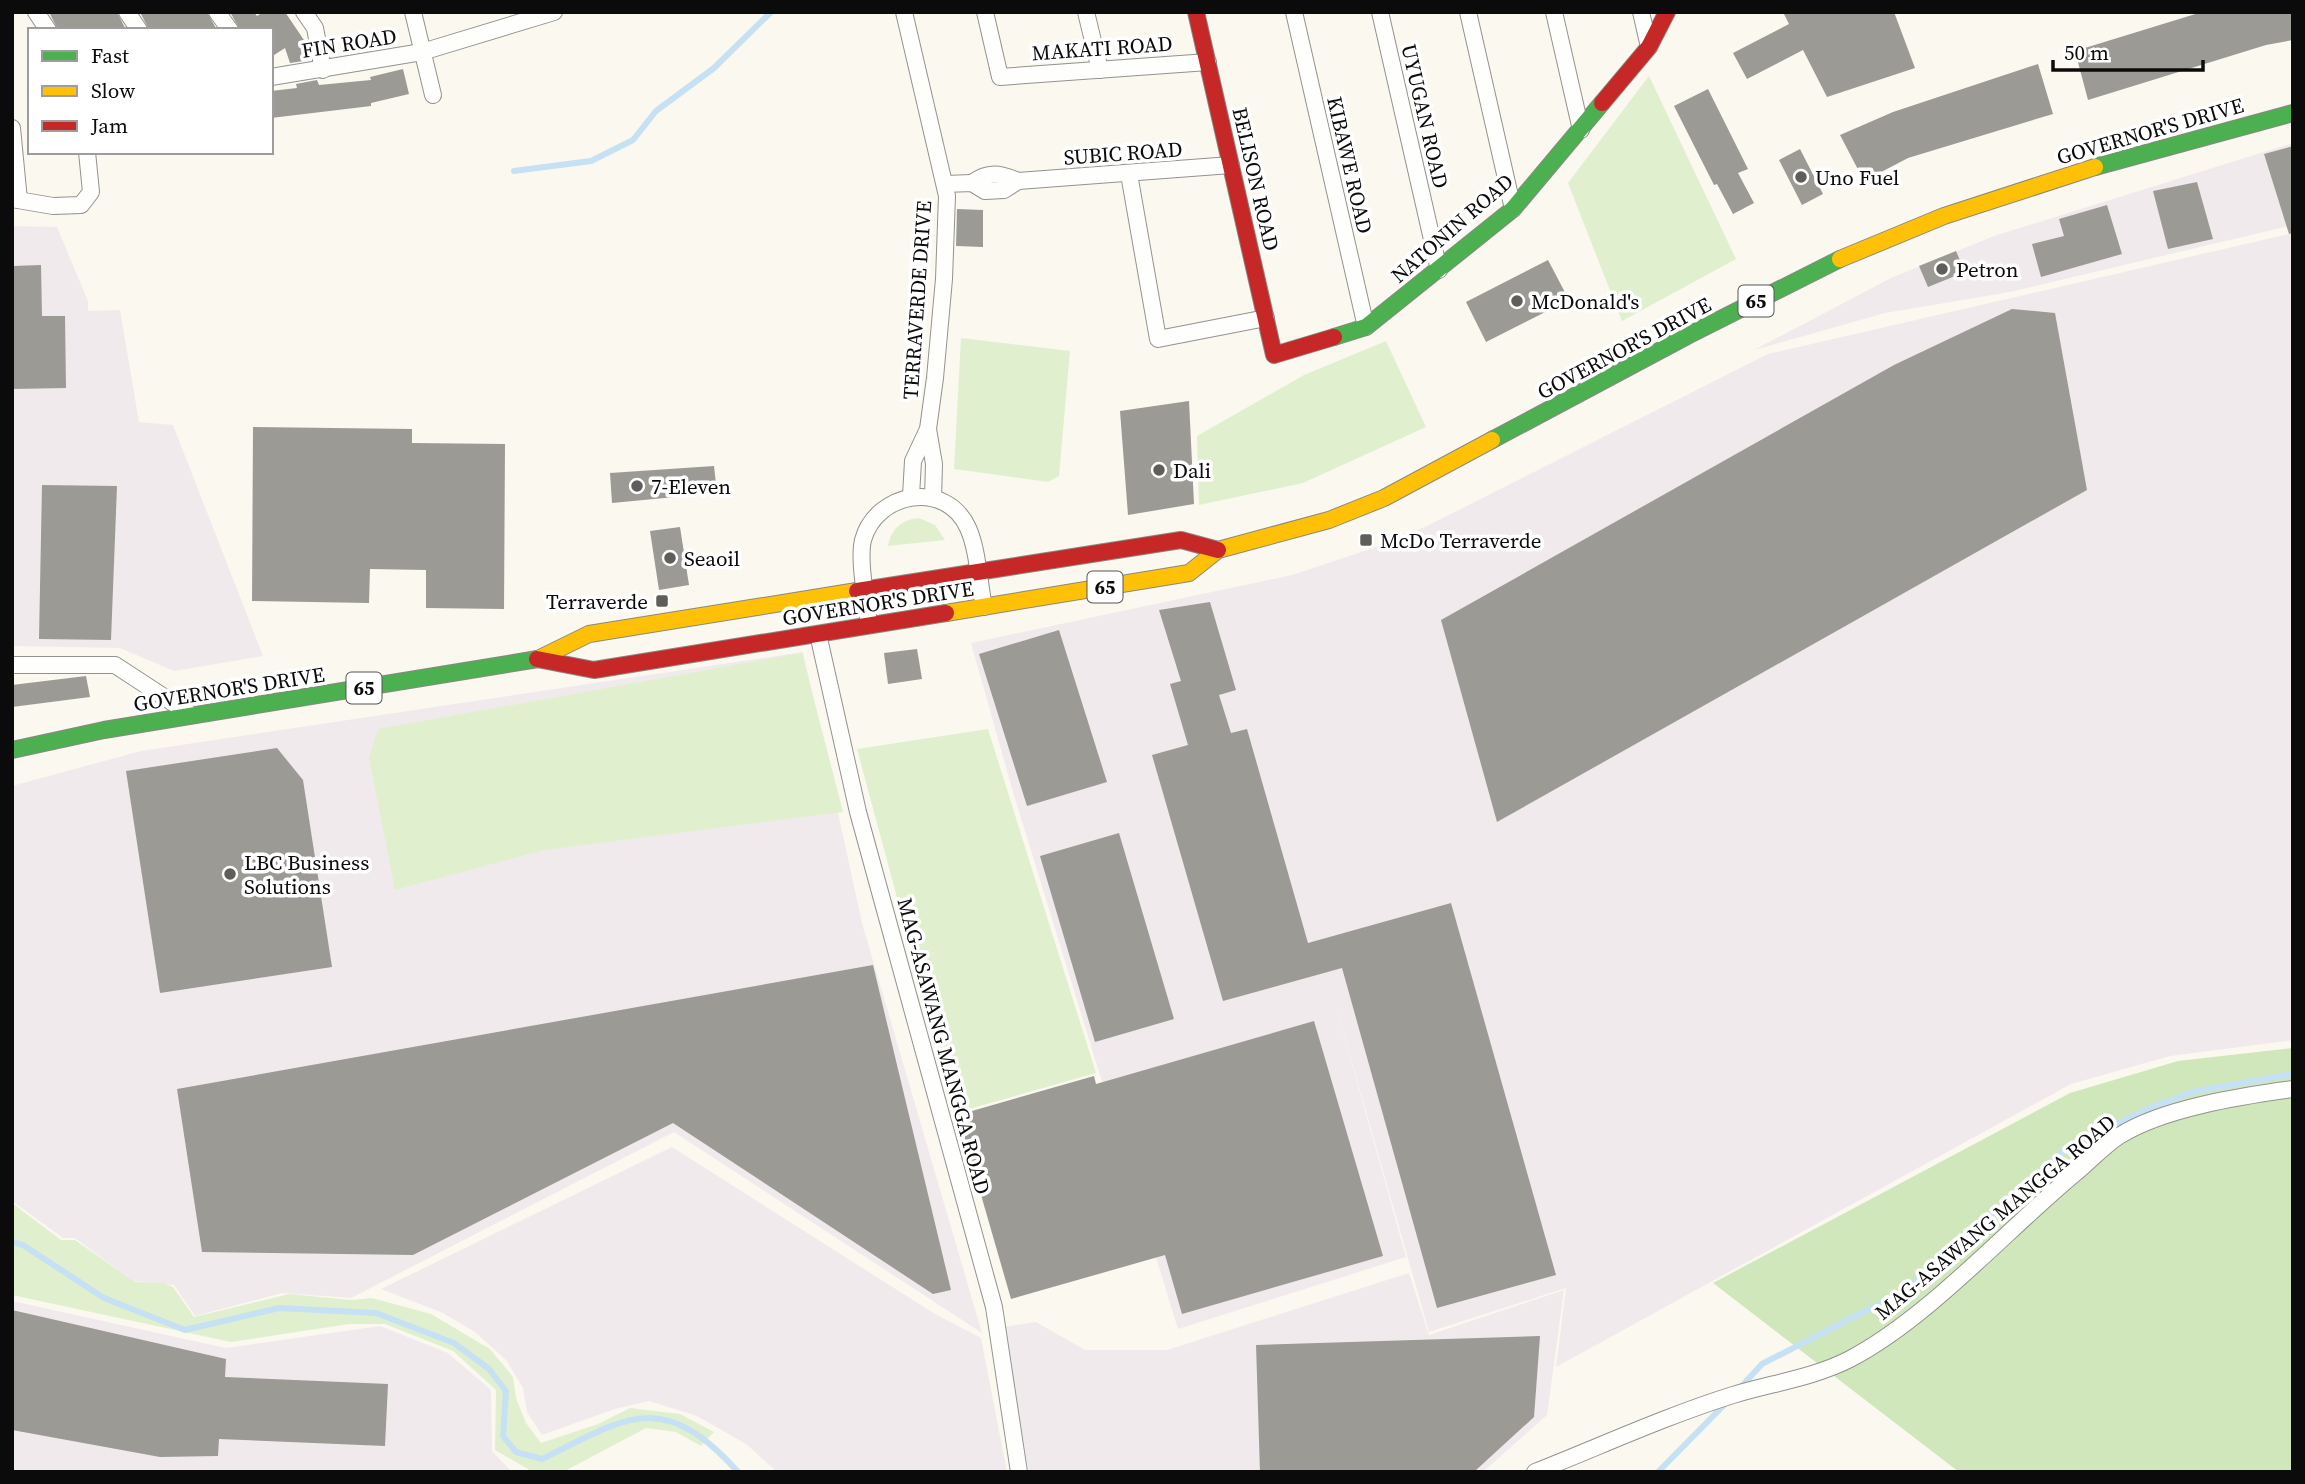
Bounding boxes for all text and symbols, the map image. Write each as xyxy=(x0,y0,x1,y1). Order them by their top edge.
street label: FIN ROAD xyxy=(299,21,399,65)
legend xyxy=(28,28,273,154)
scale bar xyxy=(2053,28,2204,72)
street label: MAKATI ROAD xyxy=(1031,29,1173,67)
text: 50 m xyxy=(2064,38,2109,67)
text: Fast xyxy=(91,41,129,70)
street label: UYUGAN ROAD xyxy=(1394,41,1456,191)
text: Slow xyxy=(91,76,135,105)
street label: GOVERNOR'S DRIVE xyxy=(2053,90,2247,172)
street label: KIBAWE ROAD xyxy=(1320,94,1380,236)
street label: BELISON ROAD xyxy=(1225,104,1287,254)
text: Jam xyxy=(90,111,128,140)
street label: SUBIC ROAD xyxy=(1063,134,1183,172)
place label: Uno Fuel xyxy=(1815,163,1899,192)
street label: NATONIN ROAD xyxy=(1385,167,1519,289)
marker: Uno Fuel xyxy=(1793,169,1809,185)
street label: TERRAVERDE DRIVE xyxy=(896,200,938,400)
place label: Petron xyxy=(1956,255,2019,284)
marker: Petron xyxy=(1934,261,1950,277)
road number: 65 xyxy=(1738,286,1774,316)
place label: McDonald's xyxy=(1531,287,1639,316)
street label: GOVERNOR'S DRIVE xyxy=(1532,290,1716,406)
marker: McDonald's xyxy=(1509,293,1525,309)
place label: Dali xyxy=(1173,456,1211,485)
marker: Dali xyxy=(1151,462,1167,478)
place label: 7-Eleven xyxy=(651,472,731,501)
marker: 7-Eleven xyxy=(629,478,645,494)
place label: McDo Terraverde xyxy=(1380,526,1541,555)
marker: McDo Terraverde xyxy=(1358,532,1374,548)
place label: Seaoil xyxy=(684,544,740,573)
marker: Seaoil xyxy=(662,550,678,566)
road number: 65 xyxy=(1088,572,1122,602)
street label: GOVERNOR'S DRIVE xyxy=(780,574,976,632)
place label: Terraverde xyxy=(546,587,648,616)
marker: Terraverde xyxy=(654,593,670,609)
street label: GOVERNOR'S DRIVE xyxy=(131,660,327,718)
road number: 65 xyxy=(346,673,382,704)
place label: LBC Business Solutions xyxy=(244,848,369,901)
marker: LBC Business Solutions xyxy=(222,866,238,882)
street label: MAG-ASAWANG MANGGA ROAD xyxy=(890,895,998,1197)
street label: MAG-ASAWANG MANGGA ROAD xyxy=(1869,1108,2121,1326)

